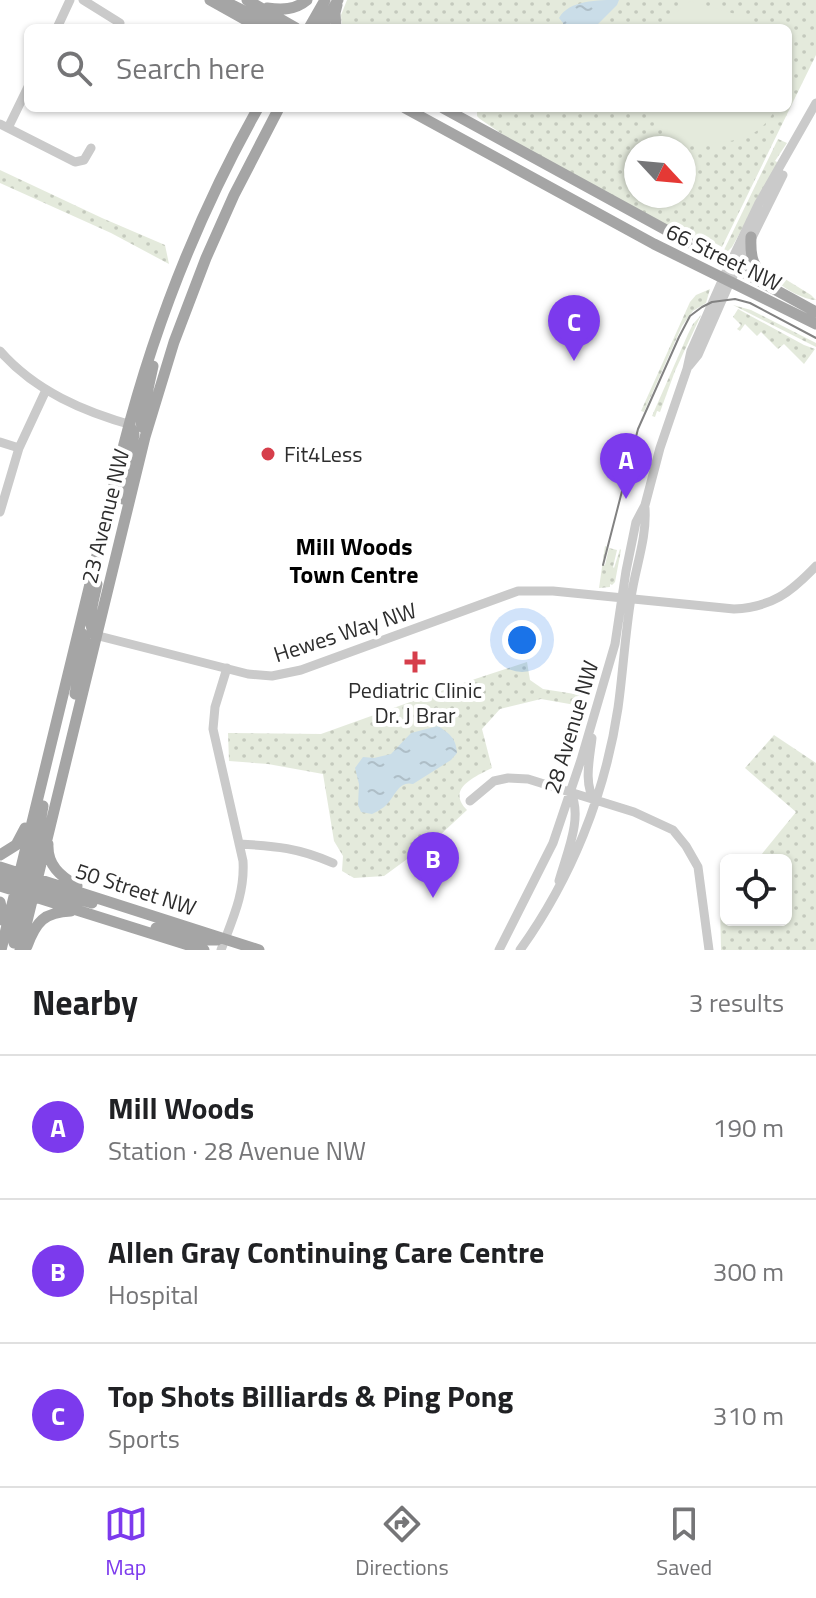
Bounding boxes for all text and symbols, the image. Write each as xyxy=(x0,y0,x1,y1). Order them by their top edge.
search box xyxy=(24,24,792,112)
text: Search here xyxy=(116,45,265,91)
icon: search xyxy=(52,46,96,90)
north arrow xyxy=(624,136,696,208)
street label: 66 Street NW xyxy=(660,214,788,300)
pin: C xyxy=(548,295,600,361)
pin: A xyxy=(600,433,652,499)
place label: Fit4Less xyxy=(284,437,362,471)
street label: 23 Avenue NW xyxy=(72,445,138,587)
marker: Fit4Less xyxy=(259,445,277,463)
district label: Mill Woods Town Centre xyxy=(289,528,419,592)
street label: Hewes Way NW xyxy=(269,593,421,671)
your location xyxy=(502,620,542,660)
marker: Pediatric Clinic Dr. J Brar xyxy=(404,651,426,673)
street label: 28 Avenue NW xyxy=(535,656,607,798)
place label: Pediatric Clinic Dr. J Brar xyxy=(348,673,482,732)
pin: B xyxy=(407,832,459,898)
street label: 50 Street NW xyxy=(71,853,201,925)
map controls xyxy=(720,854,792,926)
button: locate xyxy=(720,854,792,926)
text: Nearby xyxy=(32,976,138,1028)
text: 3 results xyxy=(689,983,784,1022)
text: Mill Woods xyxy=(108,1085,254,1131)
text: A xyxy=(50,1108,66,1147)
text: 190 m xyxy=(713,1108,784,1147)
text: Station · 28 Avenue NW xyxy=(108,1131,366,1170)
text: Allen Gray Continuing Care Centre xyxy=(108,1229,544,1275)
text: B xyxy=(50,1252,66,1291)
text: 300 m xyxy=(713,1252,784,1291)
text: Hospital xyxy=(108,1275,199,1314)
text: Top Shots Billiards & Ping Pong xyxy=(108,1373,513,1419)
text: C xyxy=(51,1396,65,1435)
text: 310 m xyxy=(713,1396,784,1435)
text: Sports xyxy=(108,1419,180,1458)
tab: Map xyxy=(104,1502,148,1584)
tab: Directions xyxy=(355,1502,449,1584)
tab: Saved xyxy=(656,1502,712,1584)

